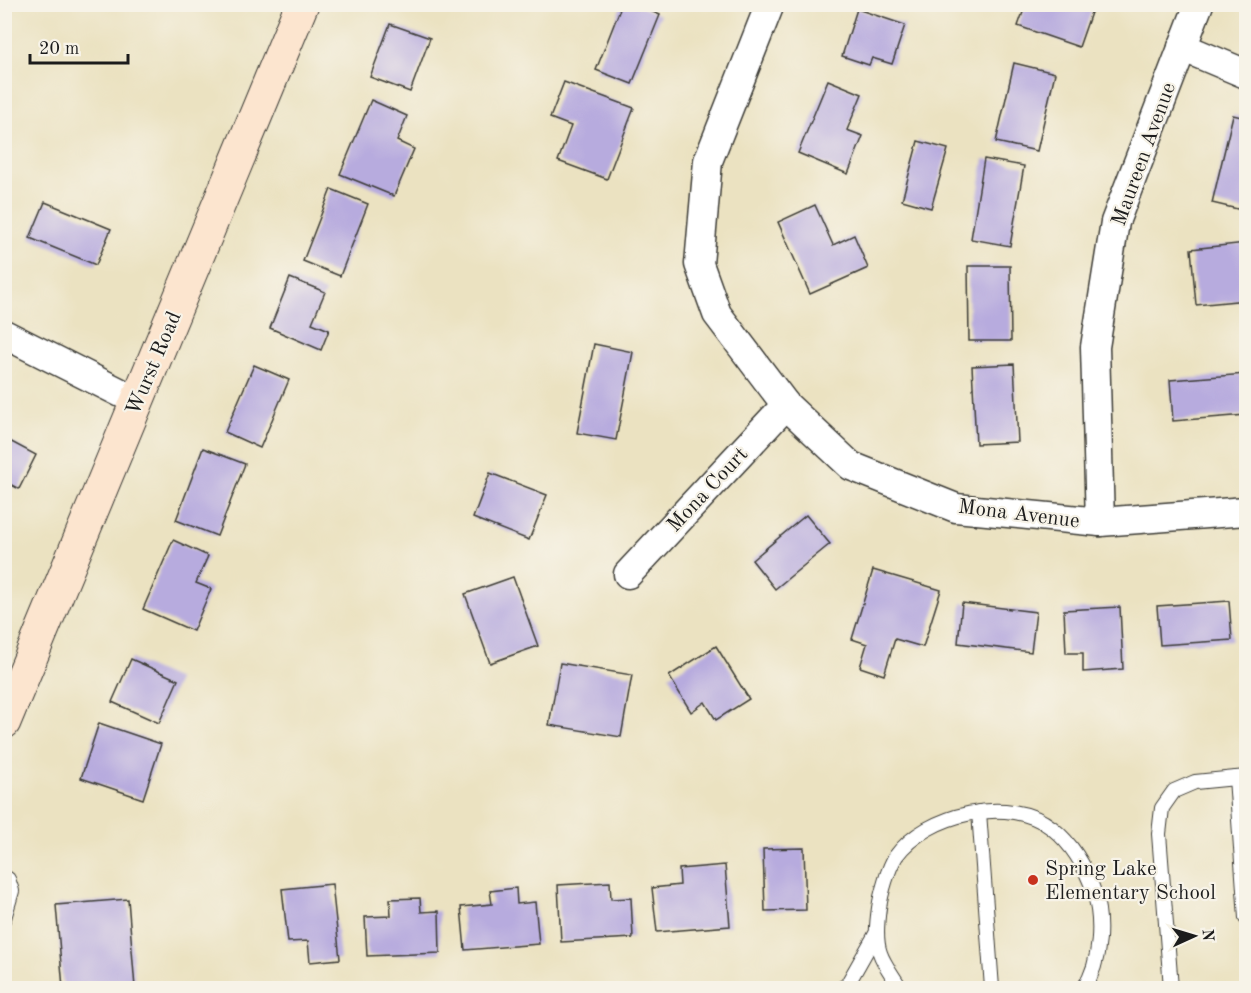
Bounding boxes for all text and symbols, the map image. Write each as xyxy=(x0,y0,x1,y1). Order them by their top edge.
scale bar xyxy=(30,27,128,65)
text: 20 m xyxy=(39,40,79,58)
street label: Maureen Avenue xyxy=(1109,80,1180,229)
street label: Wurst Road xyxy=(123,309,186,419)
street label: Mona Court xyxy=(664,444,752,536)
street label: Mona Avenue xyxy=(957,497,1081,532)
place label: Spring Lake Elementary School xyxy=(1045,859,1216,904)
marker: Spring Lake Elementary School xyxy=(1026,873,1040,887)
north arrow xyxy=(1164,906,1224,966)
text: N xyxy=(1199,928,1215,943)

